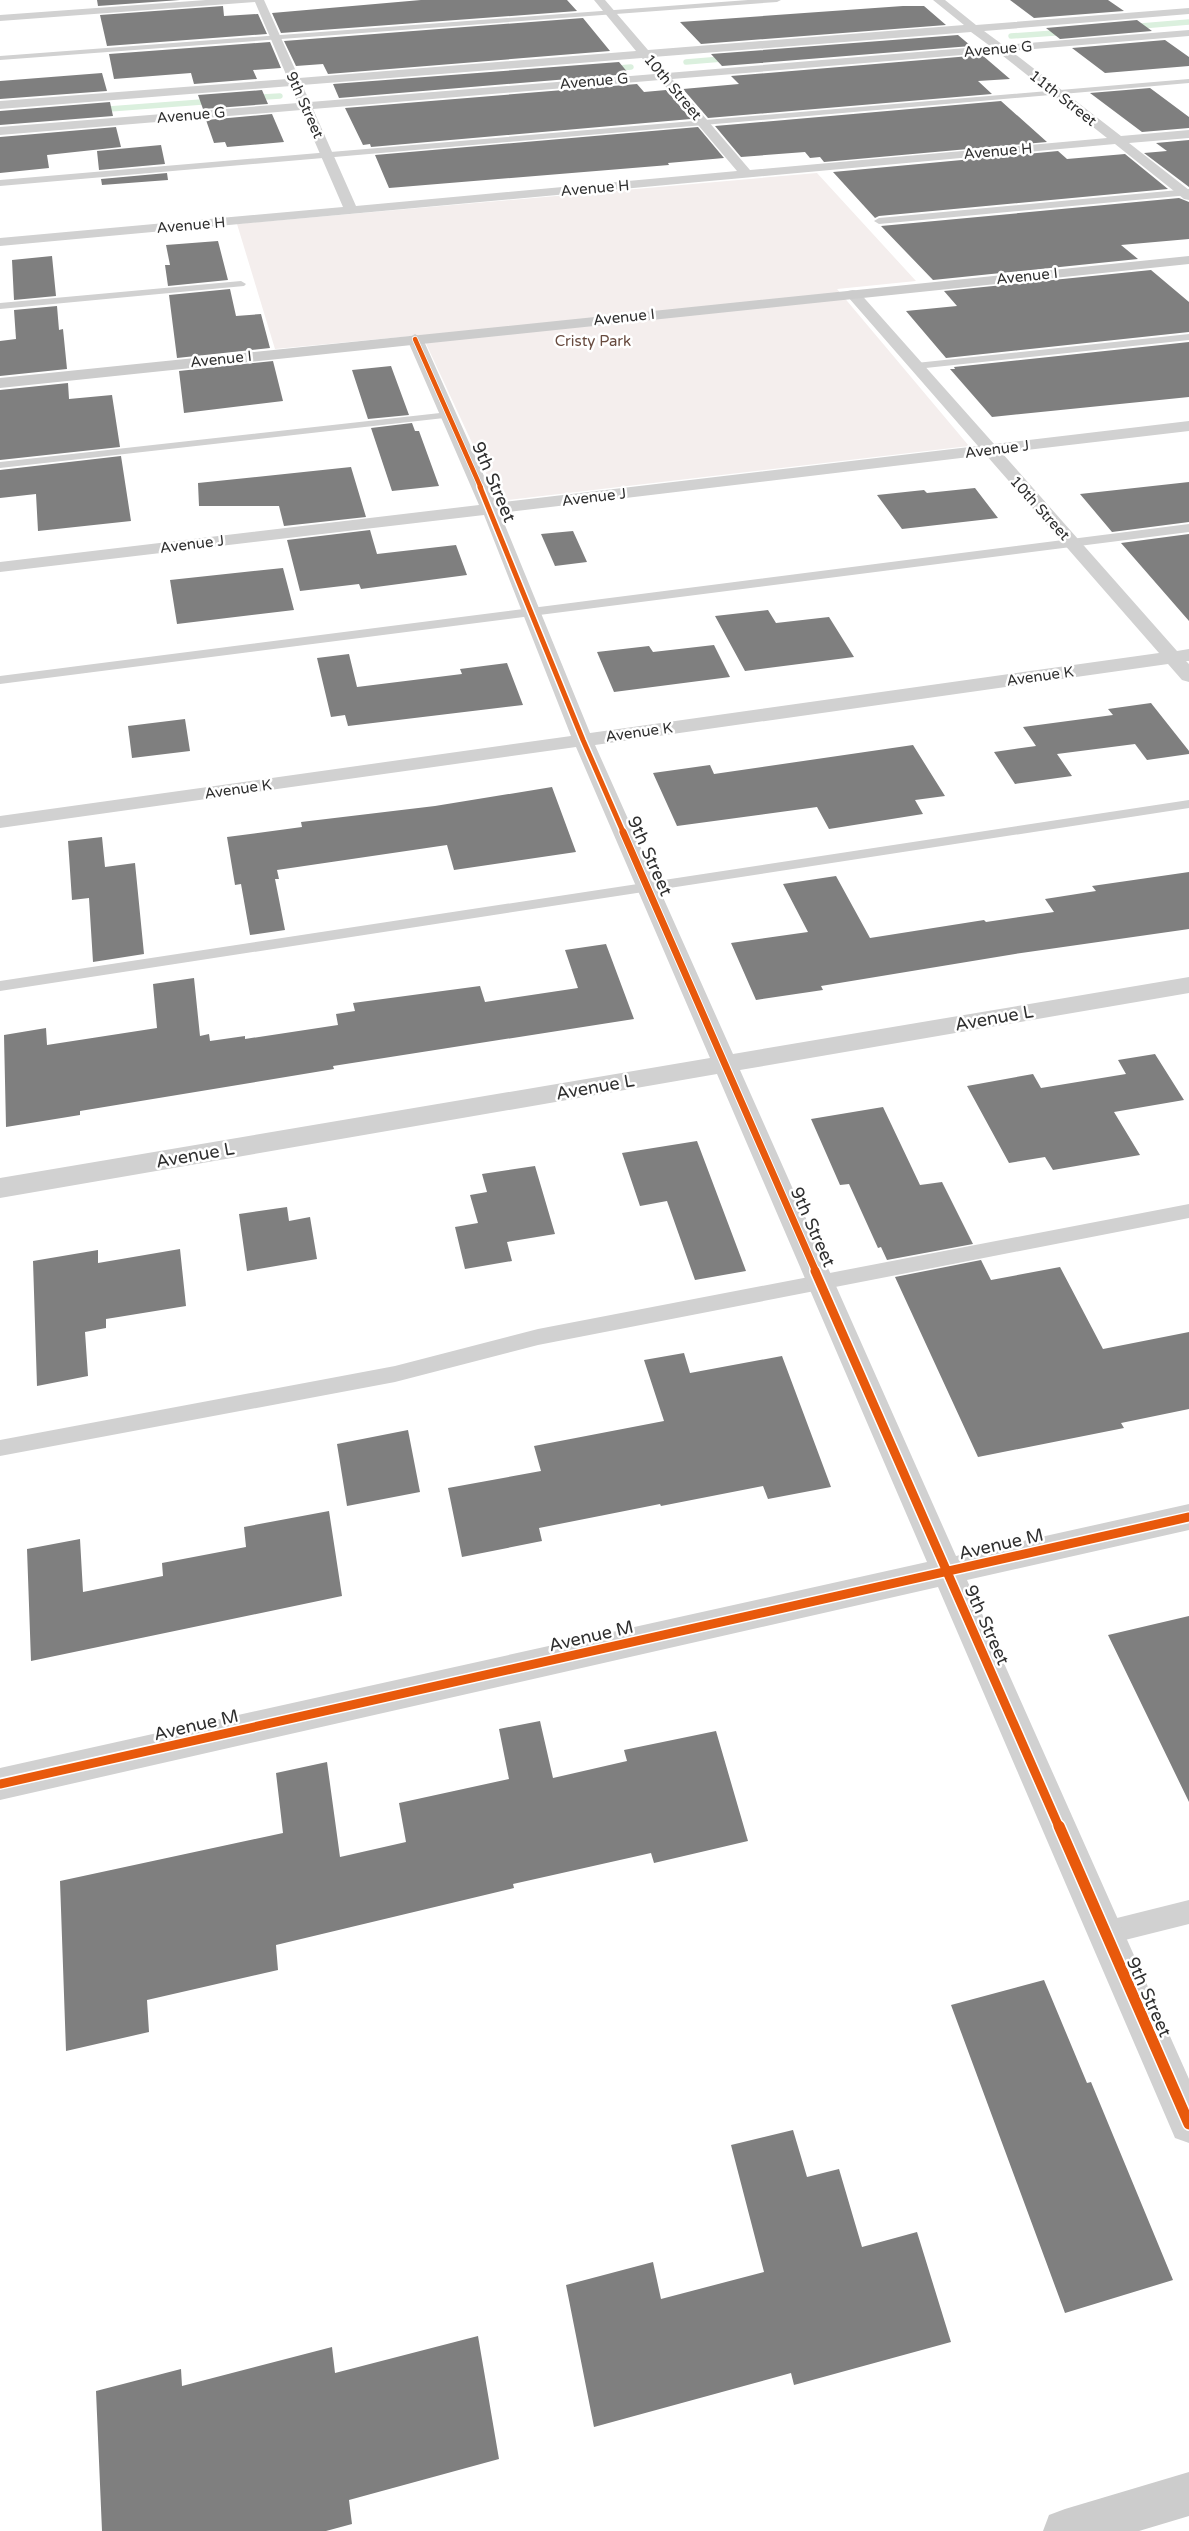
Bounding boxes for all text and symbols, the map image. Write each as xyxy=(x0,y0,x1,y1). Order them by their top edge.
street label: Avenue G xyxy=(963,37,1033,61)
street label: 10th Street xyxy=(640,50,706,124)
street label: 11th Street xyxy=(1026,66,1100,130)
street label: 9th Street xyxy=(282,69,328,141)
street label: Avenue G xyxy=(559,69,629,93)
street label: Avenue G xyxy=(156,103,226,127)
street label: Avenue H xyxy=(963,139,1033,163)
street label: Avenue H xyxy=(560,176,630,200)
street label: Avenue H xyxy=(156,213,226,237)
street label: Avenue I xyxy=(995,264,1059,288)
street label: Avenue I xyxy=(592,305,656,329)
park label: Cristy Park xyxy=(555,332,631,350)
street label: Avenue I xyxy=(189,347,253,371)
street label: Avenue J xyxy=(964,436,1030,462)
street label: 9th Street xyxy=(467,438,521,526)
street label: 10th Street xyxy=(1006,472,1074,544)
street label: Avenue J xyxy=(561,484,627,510)
street label: Avenue J xyxy=(159,531,225,557)
street label: Avenue K xyxy=(1005,662,1075,690)
street label: Avenue K xyxy=(604,718,674,746)
street label: Avenue K xyxy=(203,775,273,803)
street label: 9th Street xyxy=(623,813,677,900)
street label: Avenue L xyxy=(953,1000,1036,1036)
street label: Avenue L xyxy=(554,1069,637,1105)
street label: Avenue L xyxy=(154,1137,237,1173)
street label: 9th Street xyxy=(786,1184,840,1271)
street label: Avenue M xyxy=(956,1524,1046,1564)
street label: 9th Street xyxy=(960,1582,1014,1669)
street label: Avenue M xyxy=(546,1616,636,1656)
street label: Avenue M xyxy=(151,1705,241,1745)
street label: 9th Street xyxy=(1122,1954,1176,2041)

